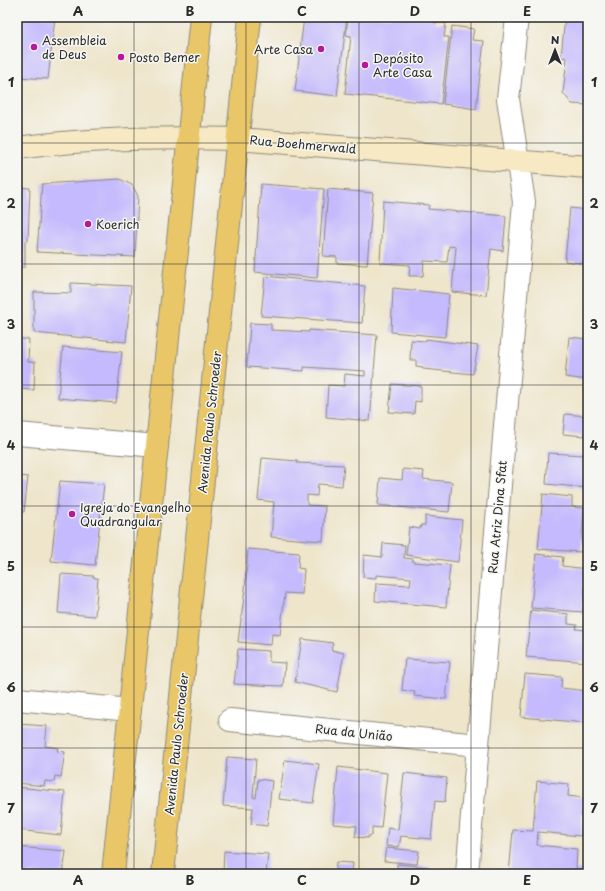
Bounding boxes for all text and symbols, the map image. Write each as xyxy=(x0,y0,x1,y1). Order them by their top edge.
text: A xyxy=(73,1,83,20)
text: B xyxy=(186,1,195,20)
text: C xyxy=(297,1,307,20)
text: D xyxy=(410,1,420,20)
text: E xyxy=(523,1,531,20)
north arrow xyxy=(535,30,575,70)
place label: Assembleia de Deus xyxy=(42,31,107,63)
text: N xyxy=(551,31,560,48)
place label: Arte Casa xyxy=(254,40,313,58)
marker: Assembleia de Deus xyxy=(29,42,39,52)
marker: Arte Casa xyxy=(316,44,326,54)
place label: Posto Bemer xyxy=(129,48,200,66)
place label: Depósito Arte Casa xyxy=(373,49,432,81)
marker: Posto Bemer xyxy=(116,52,126,62)
marker: Depósito Arte Casa xyxy=(360,60,370,70)
text: 1 xyxy=(8,72,14,91)
text: 1 xyxy=(591,72,597,91)
street label: Rua Boehmerwald xyxy=(249,130,358,158)
text: 2 xyxy=(6,193,16,212)
text: 2 xyxy=(589,193,599,212)
place label: Koerich xyxy=(96,215,140,233)
marker: Koerich xyxy=(83,219,93,229)
text: 3 xyxy=(7,314,16,333)
text: 3 xyxy=(590,314,599,333)
street label: Avenida Paulo Schroeder xyxy=(193,350,225,494)
text: 4 xyxy=(7,435,16,454)
text: 4 xyxy=(590,435,599,454)
street label: Rua Atriz Dina Sfat xyxy=(483,459,511,574)
place label: Igreja do Evangelho Quadrangular xyxy=(80,498,191,530)
marker: Igreja do Evangelho Quadrangular xyxy=(67,509,77,519)
text: 5 xyxy=(7,556,15,575)
text: 5 xyxy=(590,556,598,575)
street label: Avenida Paulo Schroeder xyxy=(160,672,192,816)
text: 6 xyxy=(6,677,16,696)
text: 6 xyxy=(589,677,599,696)
street label: Rua da União xyxy=(314,719,394,745)
text: 7 xyxy=(7,798,15,817)
text: 7 xyxy=(590,798,598,817)
text: A xyxy=(73,870,83,889)
text: B xyxy=(186,870,195,889)
text: C xyxy=(297,870,307,889)
text: D xyxy=(410,870,420,889)
text: E xyxy=(523,870,531,889)

